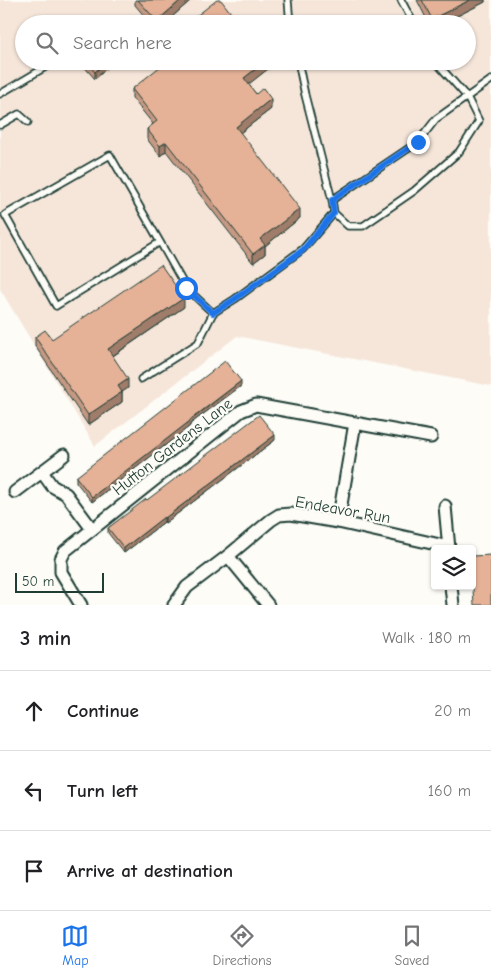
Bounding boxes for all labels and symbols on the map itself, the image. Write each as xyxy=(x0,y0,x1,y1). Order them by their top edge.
route end xyxy=(407,131,430,154)
route start xyxy=(175,277,198,300)
street label: Hutton Gardens Lane xyxy=(109,394,236,499)
street label: Endeavor Run xyxy=(294,493,392,527)
scale bar xyxy=(15,570,104,593)

